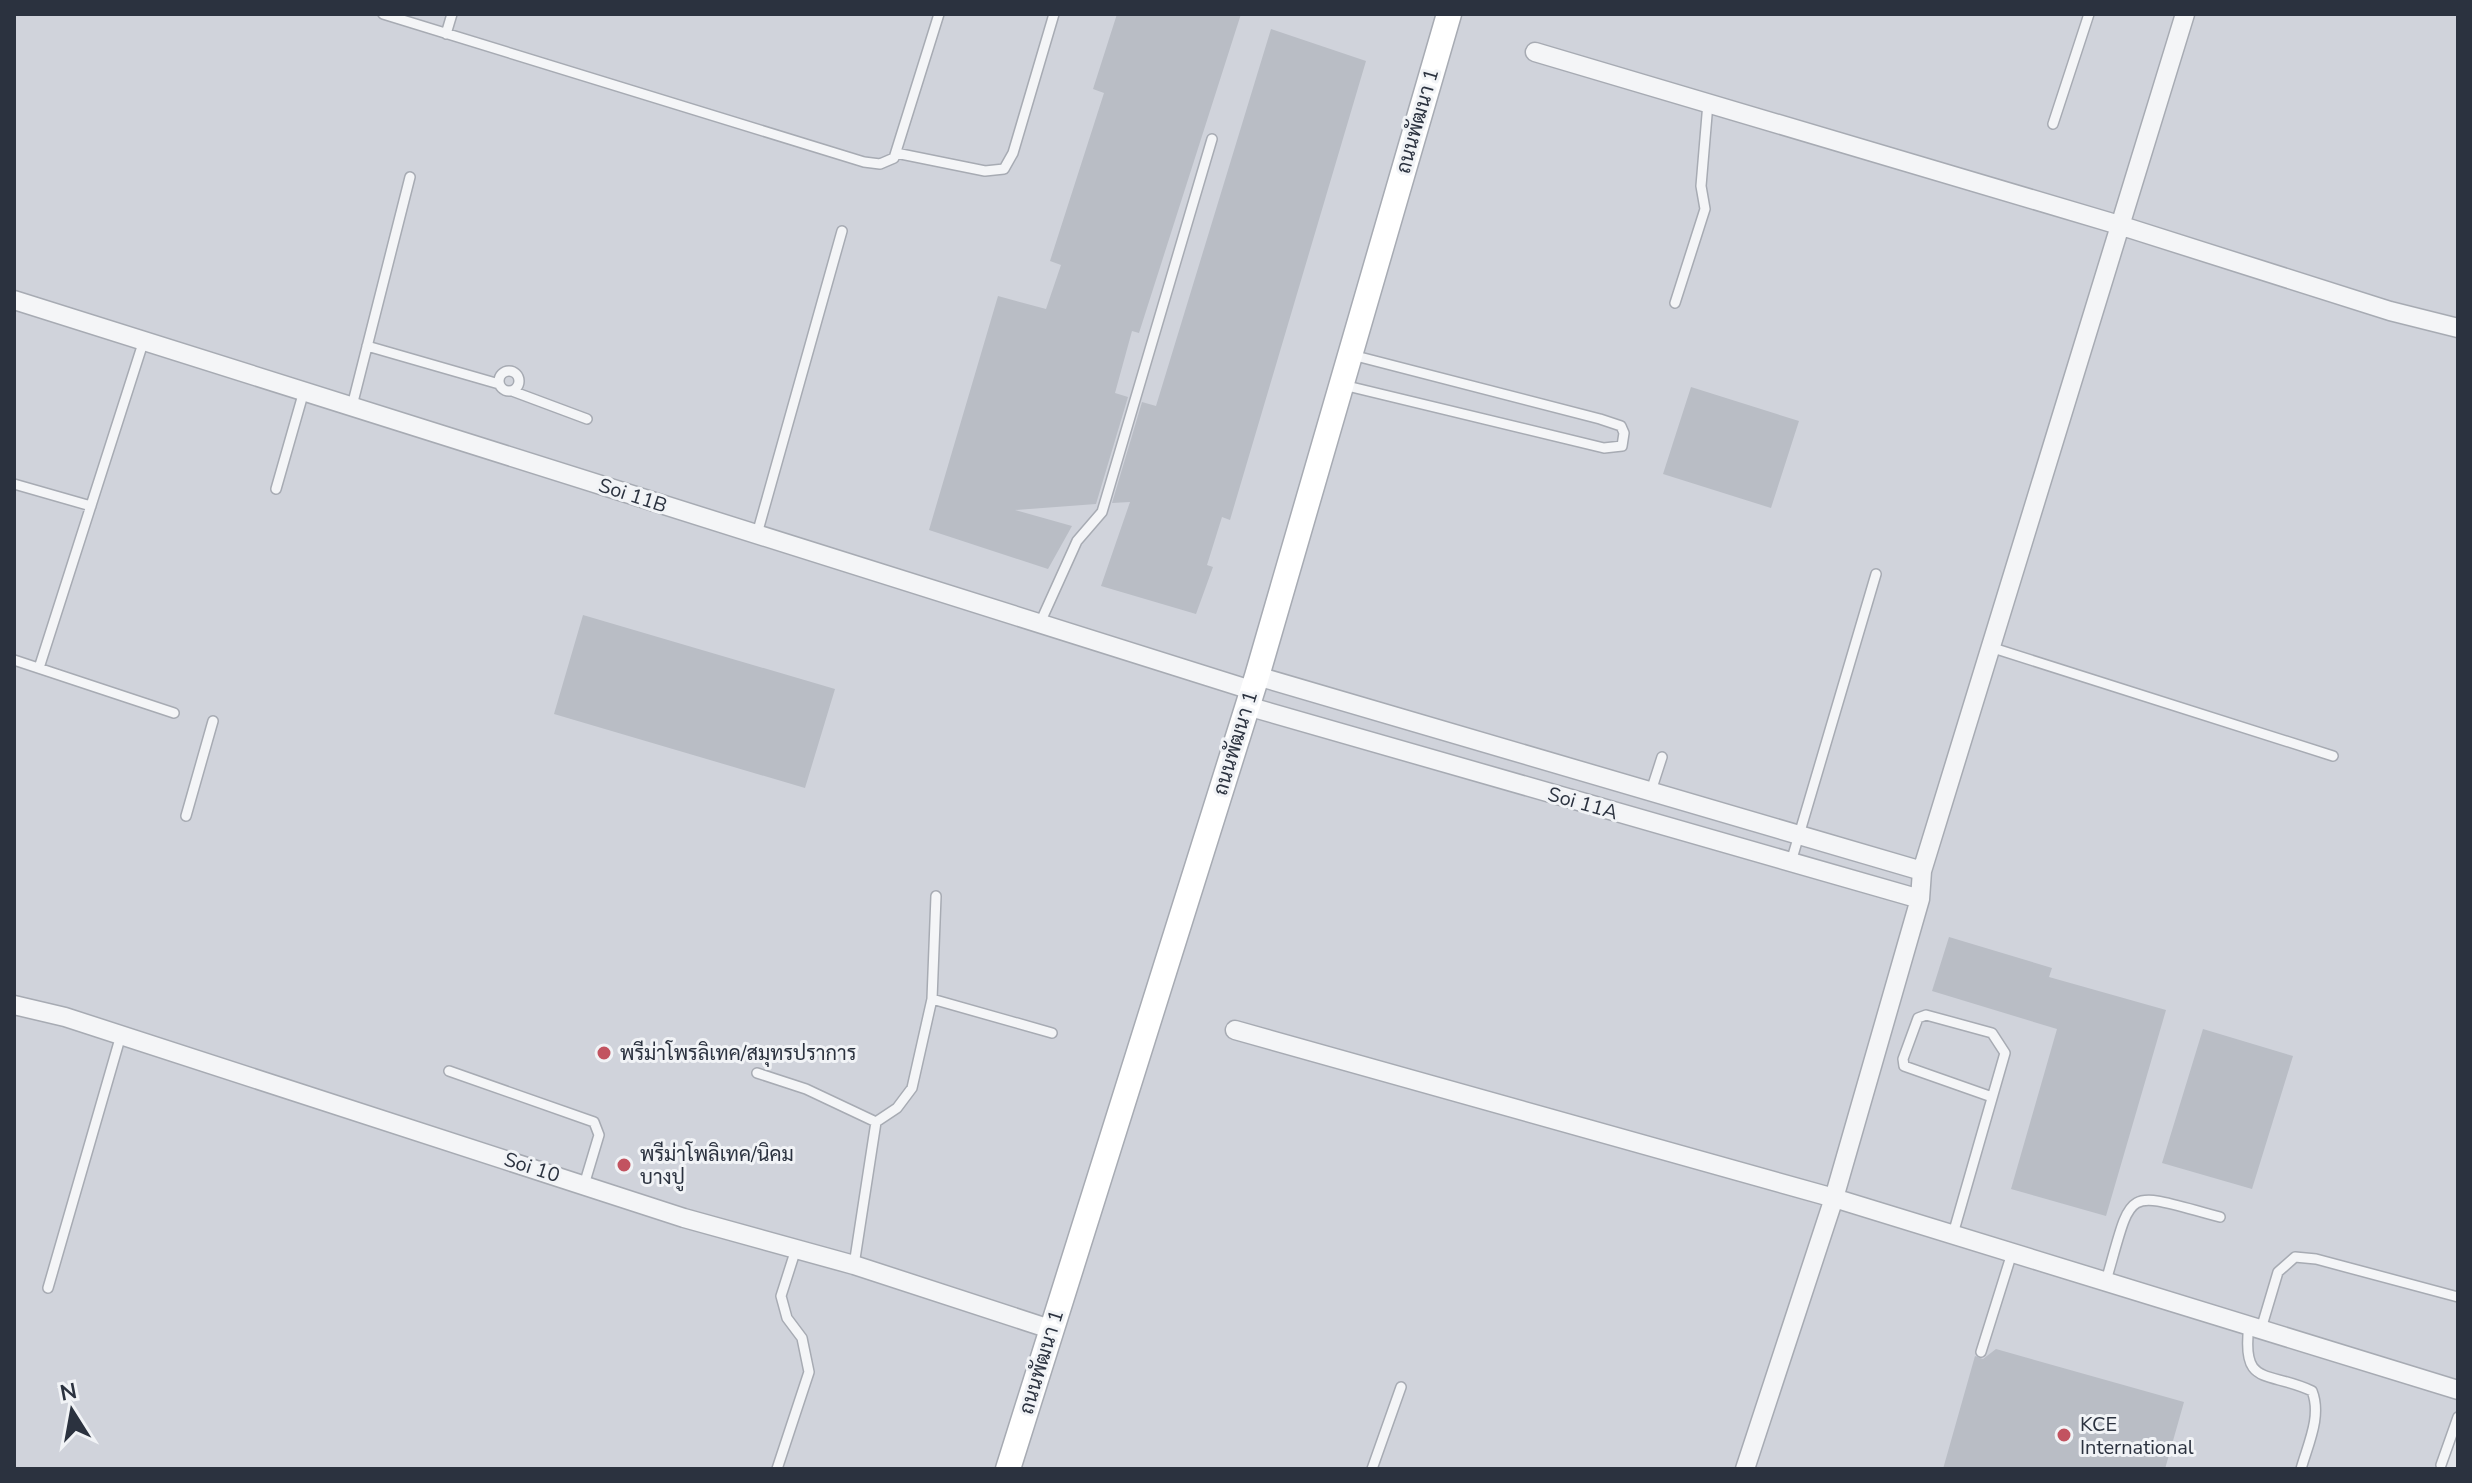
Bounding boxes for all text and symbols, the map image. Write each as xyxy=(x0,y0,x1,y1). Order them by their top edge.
street label: ถนนพัฒนา 1 xyxy=(1390,66,1445,177)
street label: Soi 11B xyxy=(595,472,671,519)
street label: ถนนพัฒนา 1 xyxy=(1207,688,1264,799)
street label: Soi 11A xyxy=(1545,781,1621,826)
place label: พรีม่าโพรลิเทค/สมุทรปราการ xyxy=(620,1040,856,1067)
marker: พรีม่าโพรลิเทค/สมุทรปราการ xyxy=(595,1044,613,1062)
place label: พรีม่าโพลิเทค/นิคม บางปู xyxy=(640,1141,794,1192)
street label: Soi 10 xyxy=(500,1146,563,1189)
marker: พรีม่าโพลิเทค/นิคม บางปู xyxy=(615,1156,633,1174)
street label: ถนนพัฒนา 1 xyxy=(1013,1307,1070,1418)
north arrow xyxy=(32,1371,112,1451)
text: N xyxy=(57,1376,79,1409)
place label: KCE International xyxy=(2080,1411,2194,1461)
marker: KCE International xyxy=(2055,1426,2073,1444)

